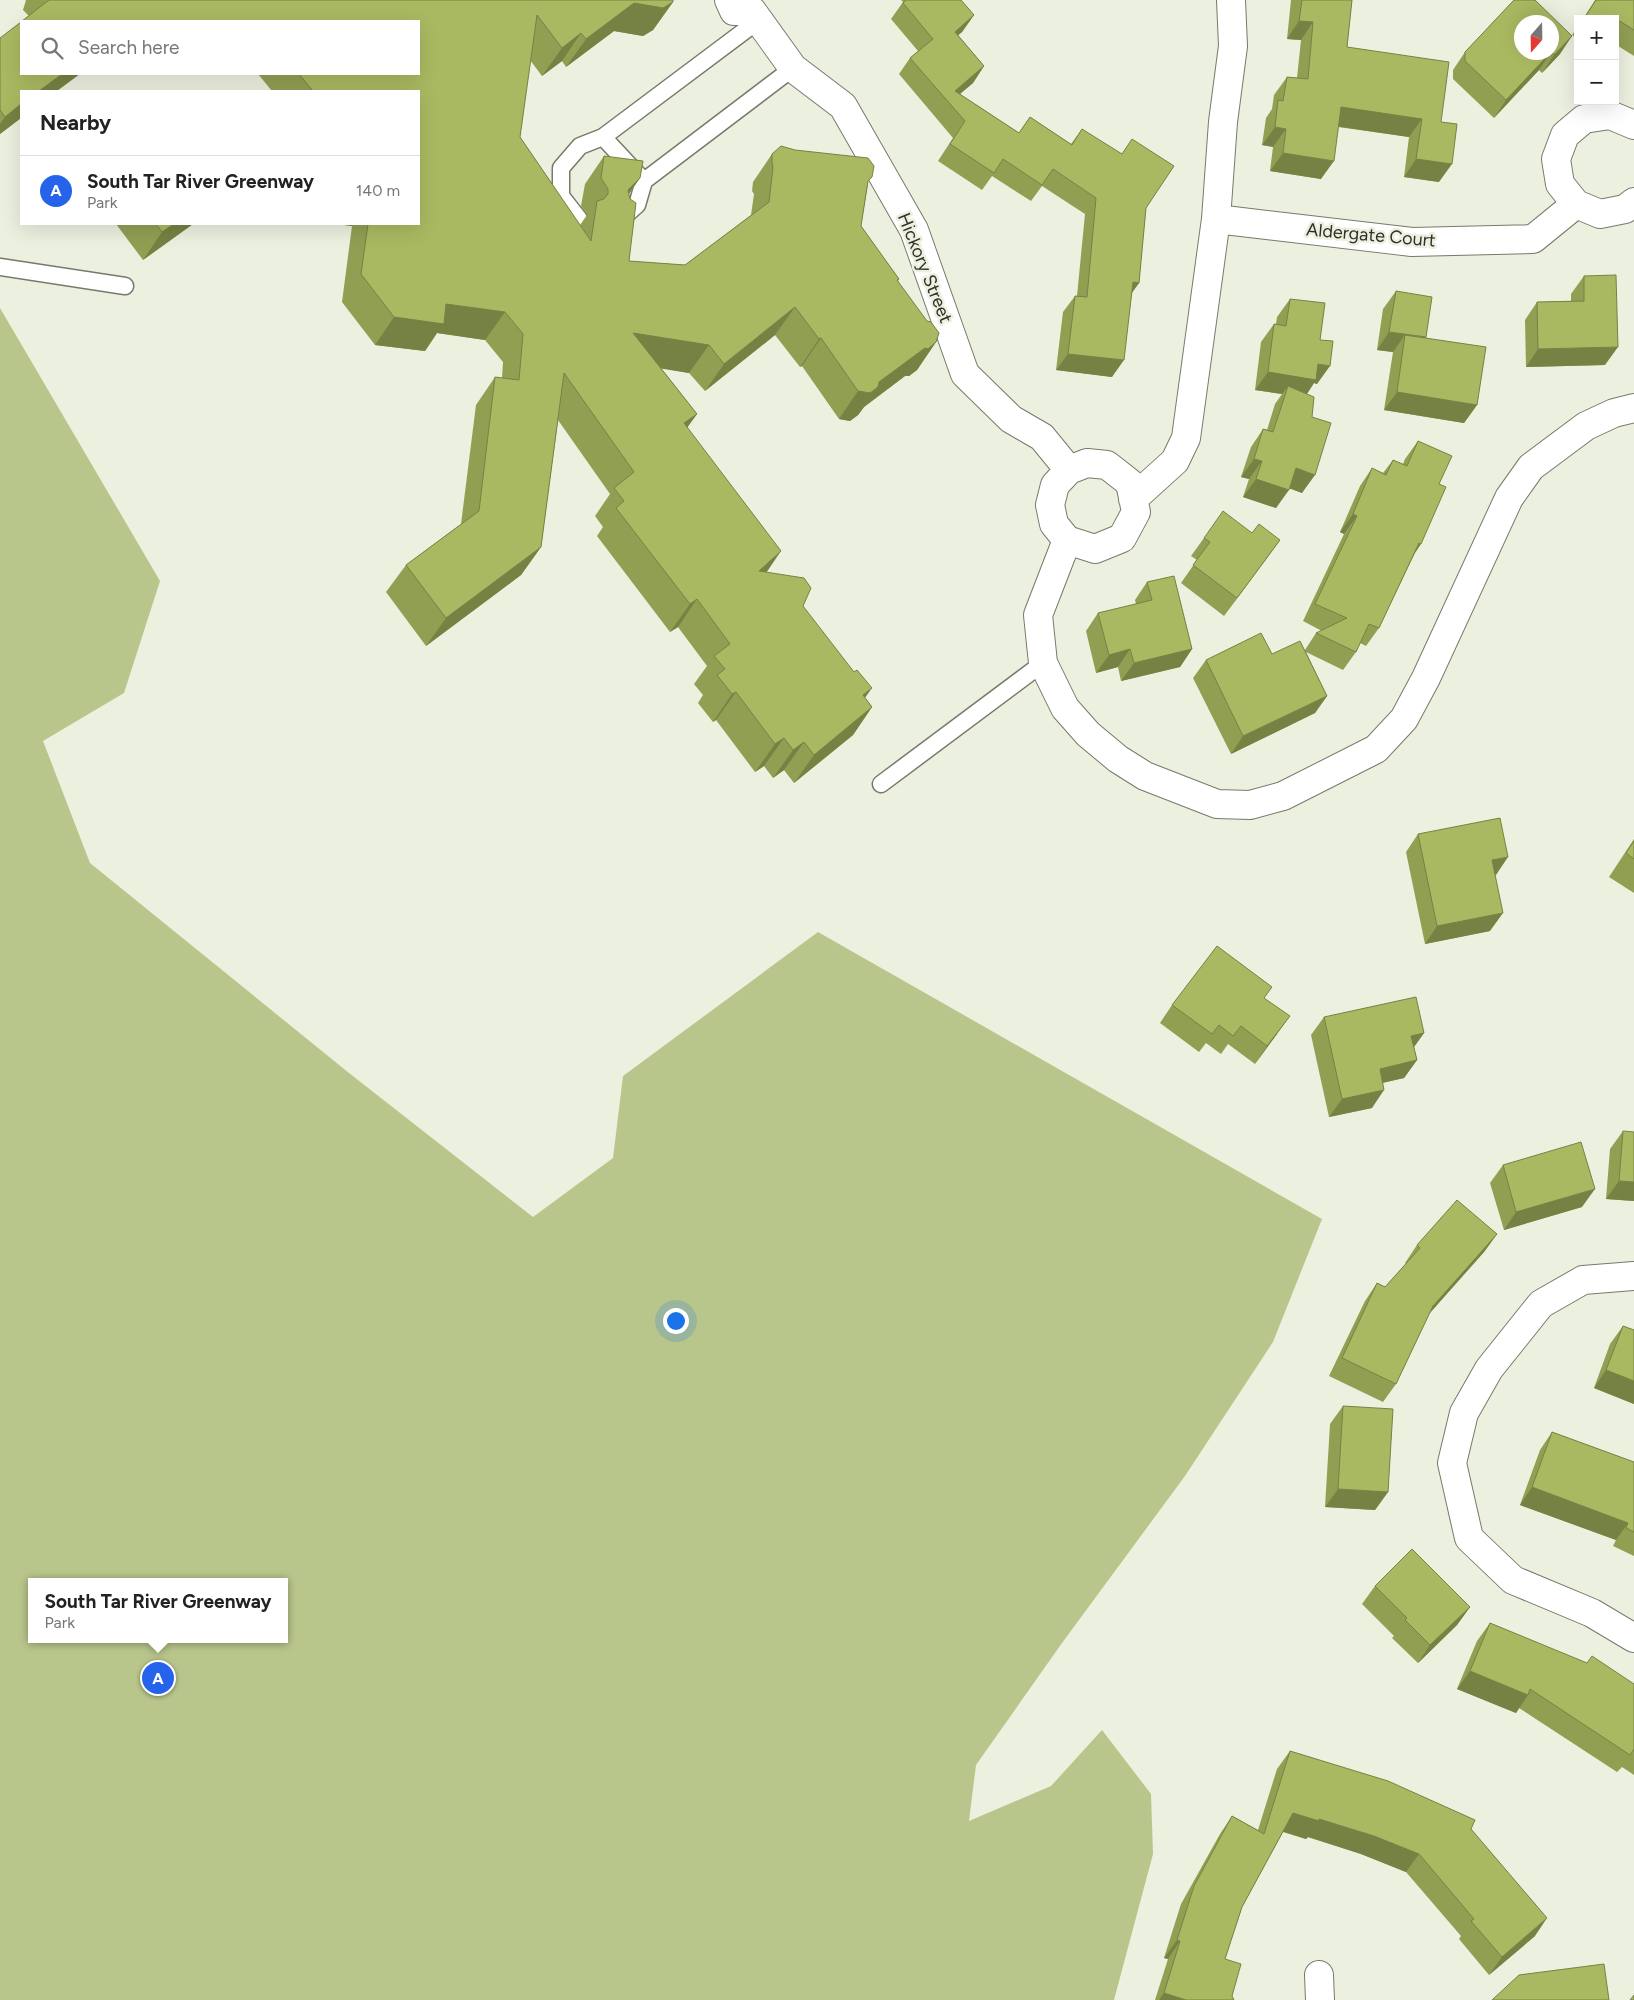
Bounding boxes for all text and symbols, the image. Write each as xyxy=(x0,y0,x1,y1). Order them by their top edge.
north arrow xyxy=(1514,15,1559,60)
map controls xyxy=(1574,15,1619,105)
button: + xyxy=(1574,15,1619,60)
search box xyxy=(20,20,420,75)
icon: search xyxy=(38,34,66,62)
text: Search here xyxy=(78,36,180,59)
button: − xyxy=(1574,60,1619,105)
text: Nearby xyxy=(40,110,111,135)
text: South Tar River Greenway xyxy=(87,170,314,193)
text: A xyxy=(50,181,62,200)
text: 140 m xyxy=(356,181,400,200)
text: Park xyxy=(87,193,117,212)
street label: Hickory Street xyxy=(893,210,957,326)
street label: Aldergate Court xyxy=(1305,218,1437,252)
your location xyxy=(663,1308,689,1334)
popup xyxy=(28,1578,288,1643)
text: South Tar River Greenway xyxy=(44,1590,272,1613)
text: Park xyxy=(44,1613,75,1632)
pin: A xyxy=(142,1659,174,1697)

